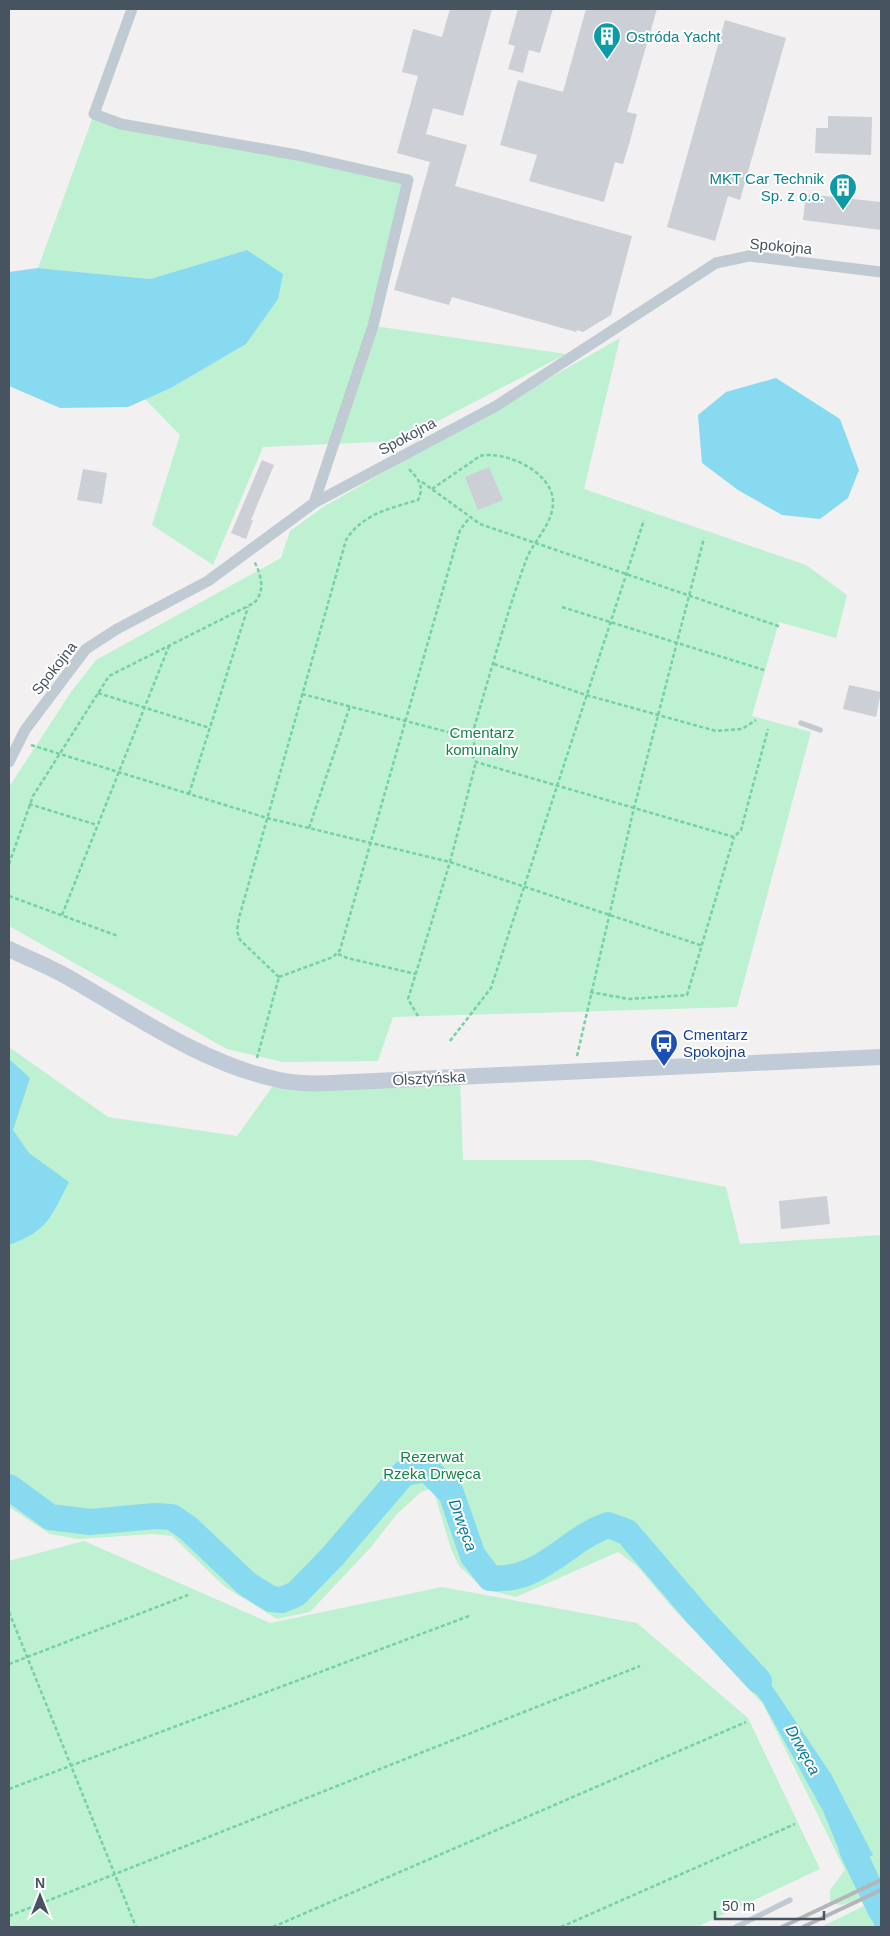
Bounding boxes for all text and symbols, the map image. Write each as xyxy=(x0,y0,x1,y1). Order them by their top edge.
building icon: Ostróda Yacht xyxy=(592,21,622,60)
place label: Ostróda Yacht xyxy=(626,28,721,45)
place label: MKT Car Technik Sp. z o.o. xyxy=(710,170,824,204)
building icon: MKT Car Technik Sp. z o.o. xyxy=(828,172,858,211)
street label: Spokojna xyxy=(749,235,814,257)
street label: Spokojna xyxy=(375,414,439,458)
street label: Spokojna xyxy=(28,638,80,698)
park label: Cmentarz komunalny xyxy=(446,724,519,758)
place label: Cmentarz Spokojna xyxy=(683,1026,748,1060)
bus stop icon: Cmentarz Spokojna xyxy=(649,1028,679,1067)
street label: Olsztyńska xyxy=(392,1068,467,1088)
park label: Rezerwat Rzeka Drwęca xyxy=(383,1448,481,1482)
water label: Drwęca xyxy=(446,1497,480,1553)
water label: Drwęca xyxy=(782,1722,824,1778)
north arrow xyxy=(15,1871,65,1921)
text: N xyxy=(35,1875,45,1891)
scale bar xyxy=(715,1888,824,1920)
text: 50 m xyxy=(722,1897,755,1914)

